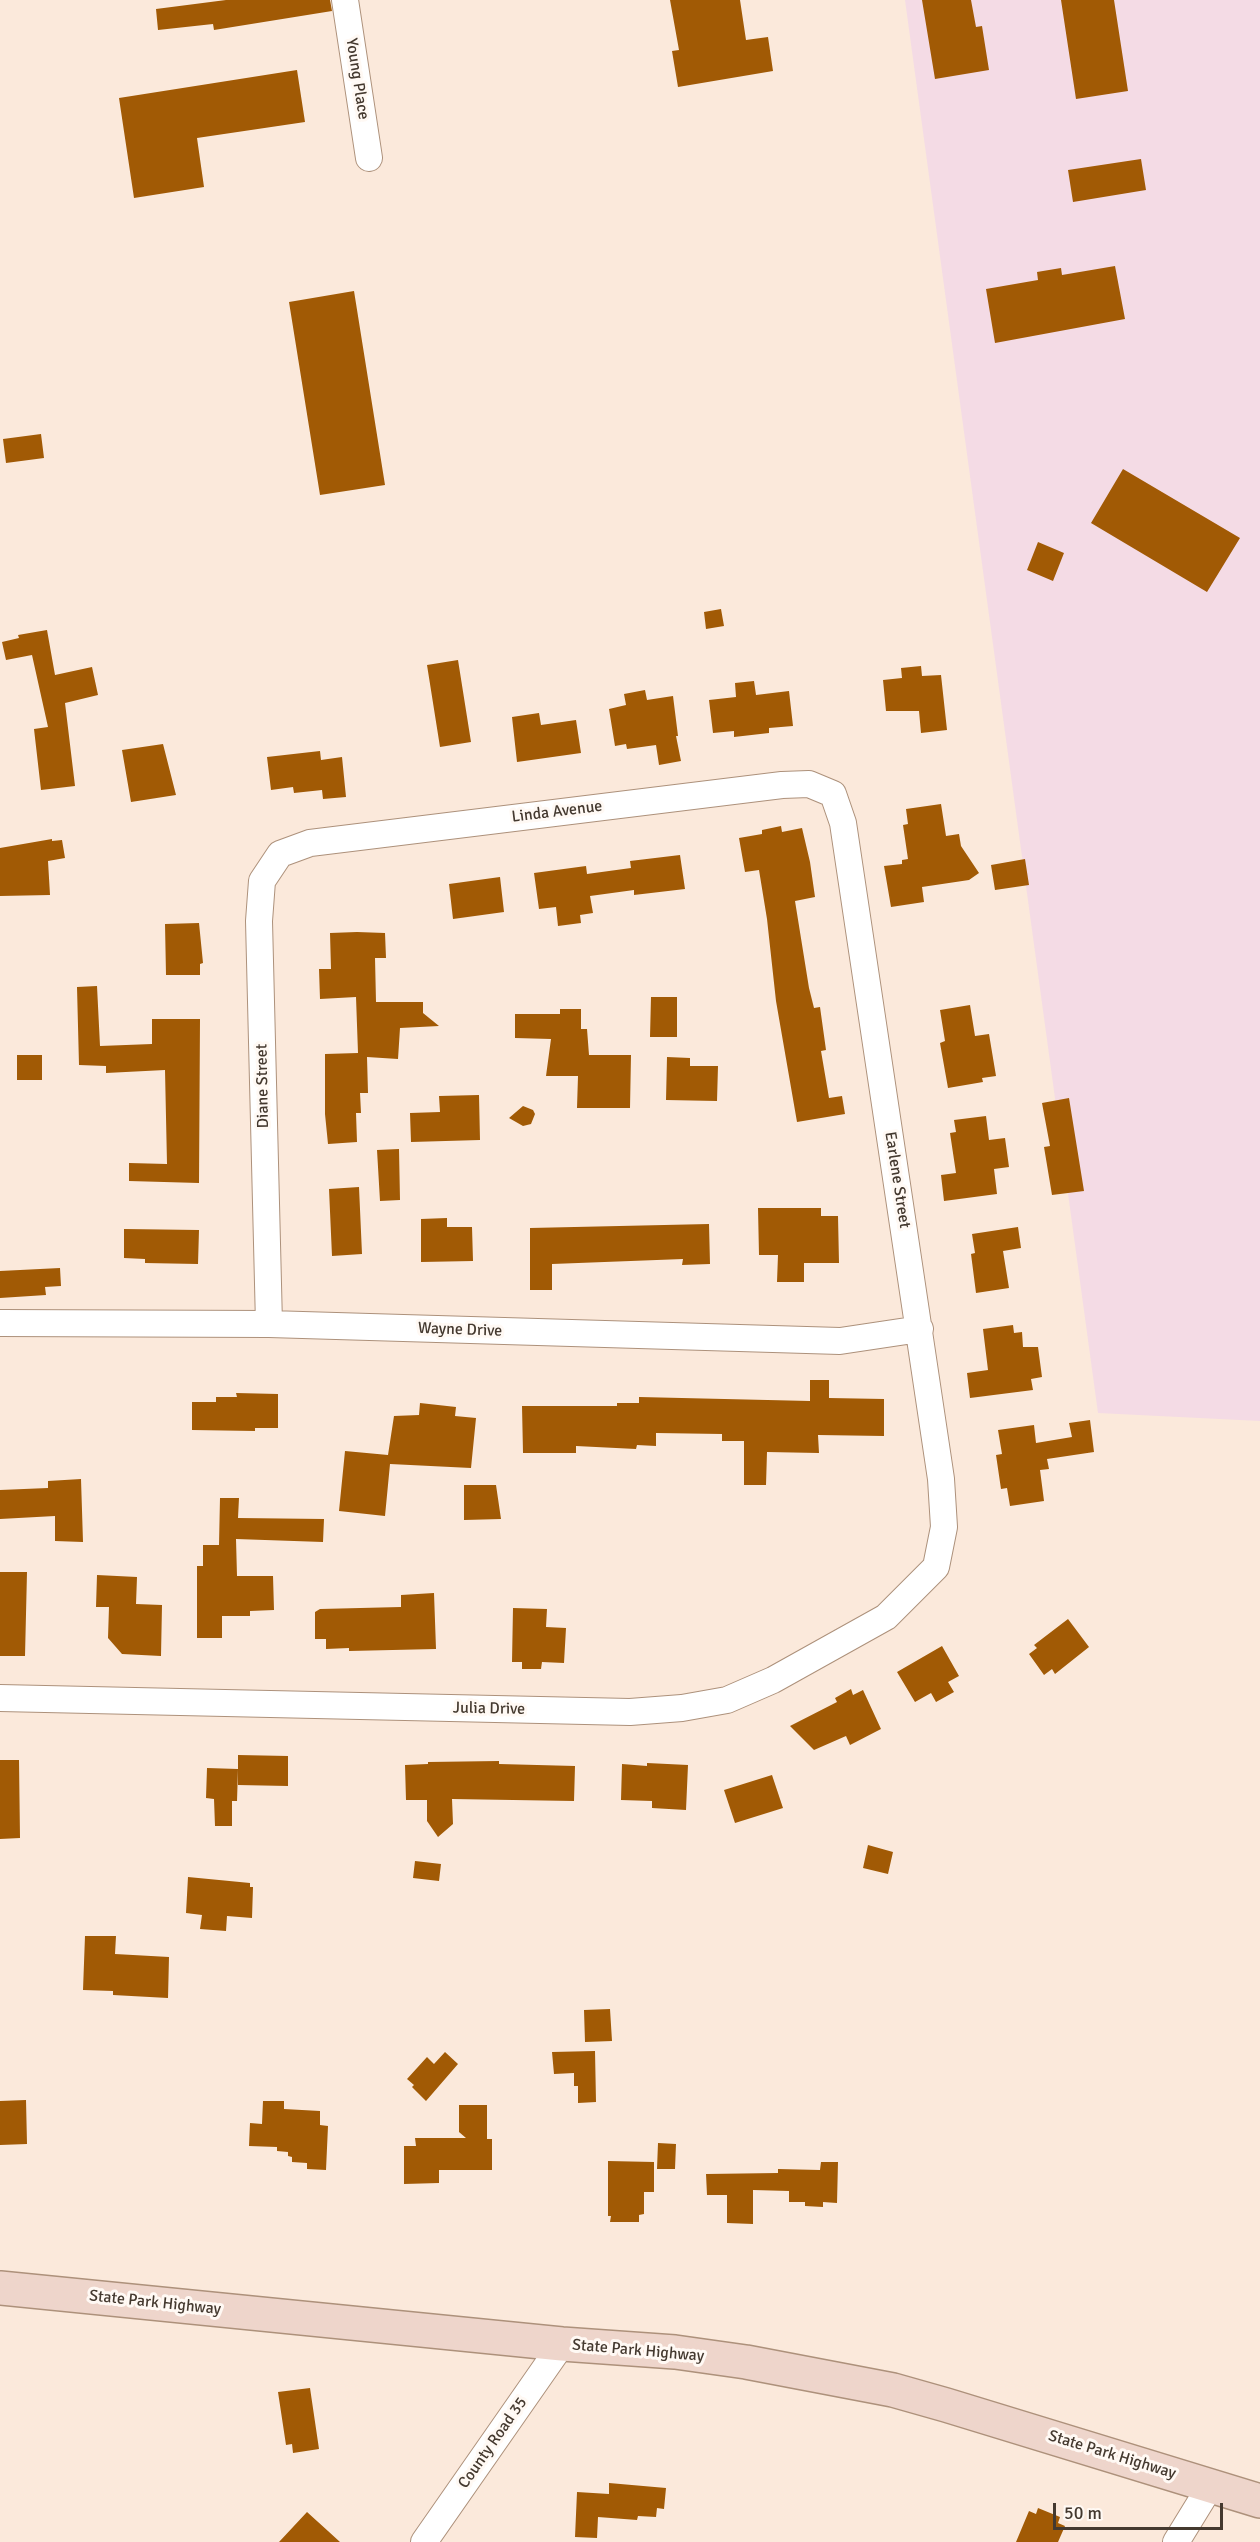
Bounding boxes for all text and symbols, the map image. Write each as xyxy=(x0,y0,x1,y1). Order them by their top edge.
street label: Young Place xyxy=(341,37,373,121)
street label: Linda Avenue xyxy=(511,797,603,827)
street label: Diane Street xyxy=(253,1043,273,1129)
street label: Earlene Street xyxy=(880,1130,914,1230)
street label: Wayne Drive xyxy=(417,1319,503,1341)
street label: Julia Drive xyxy=(453,1699,525,1719)
street label: State Park Highway xyxy=(88,2287,222,2319)
street label: State Park Highway xyxy=(571,2336,705,2366)
street label: County Road 35 xyxy=(454,2394,532,2492)
street label: State Park Highway xyxy=(1046,2426,1178,2484)
scale bar xyxy=(1056,2491,1226,2529)
text: 50 m xyxy=(1064,2502,1102,2524)

